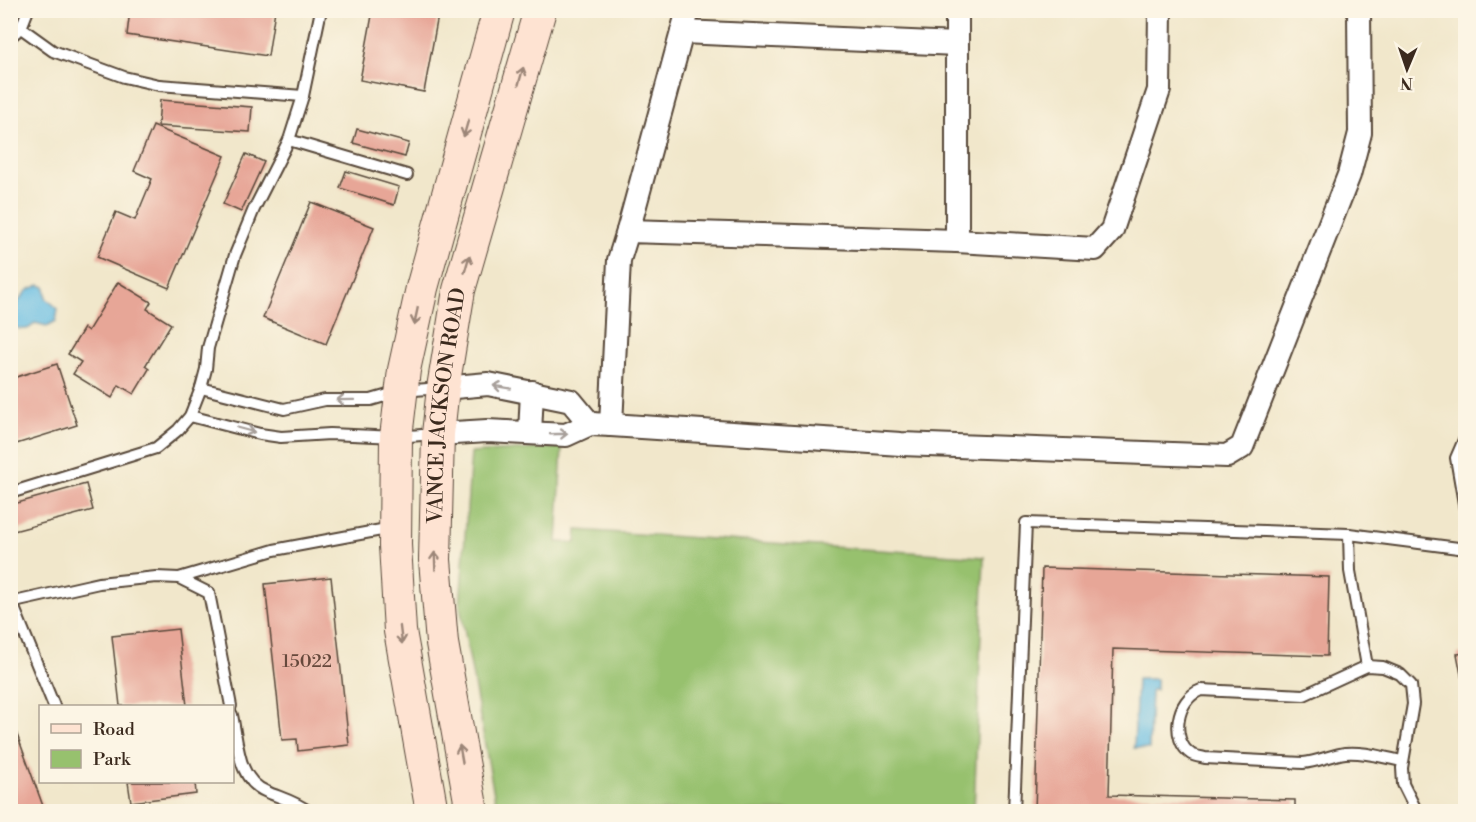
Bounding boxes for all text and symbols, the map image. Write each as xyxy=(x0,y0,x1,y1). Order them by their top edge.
north arrow xyxy=(1377,39,1437,99)
one-way arrow xyxy=(516,67,527,86)
text: N xyxy=(1399,73,1413,93)
one-way arrow xyxy=(460,118,472,137)
one-way arrow xyxy=(462,255,473,274)
street label: VANCE JACKSON ROAD xyxy=(423,286,472,525)
one-way arrow xyxy=(410,306,421,325)
one-way arrow xyxy=(493,381,512,392)
one-way arrow xyxy=(336,394,356,406)
one-way arrow xyxy=(236,425,255,437)
one-way arrow xyxy=(549,428,569,440)
one-way arrow xyxy=(430,551,441,571)
one-way arrow xyxy=(396,625,407,644)
house number: 15022 xyxy=(282,650,332,673)
legend xyxy=(39,705,234,783)
text: Road xyxy=(93,718,136,741)
one-way arrow xyxy=(455,745,466,764)
text: Park xyxy=(93,748,132,771)

